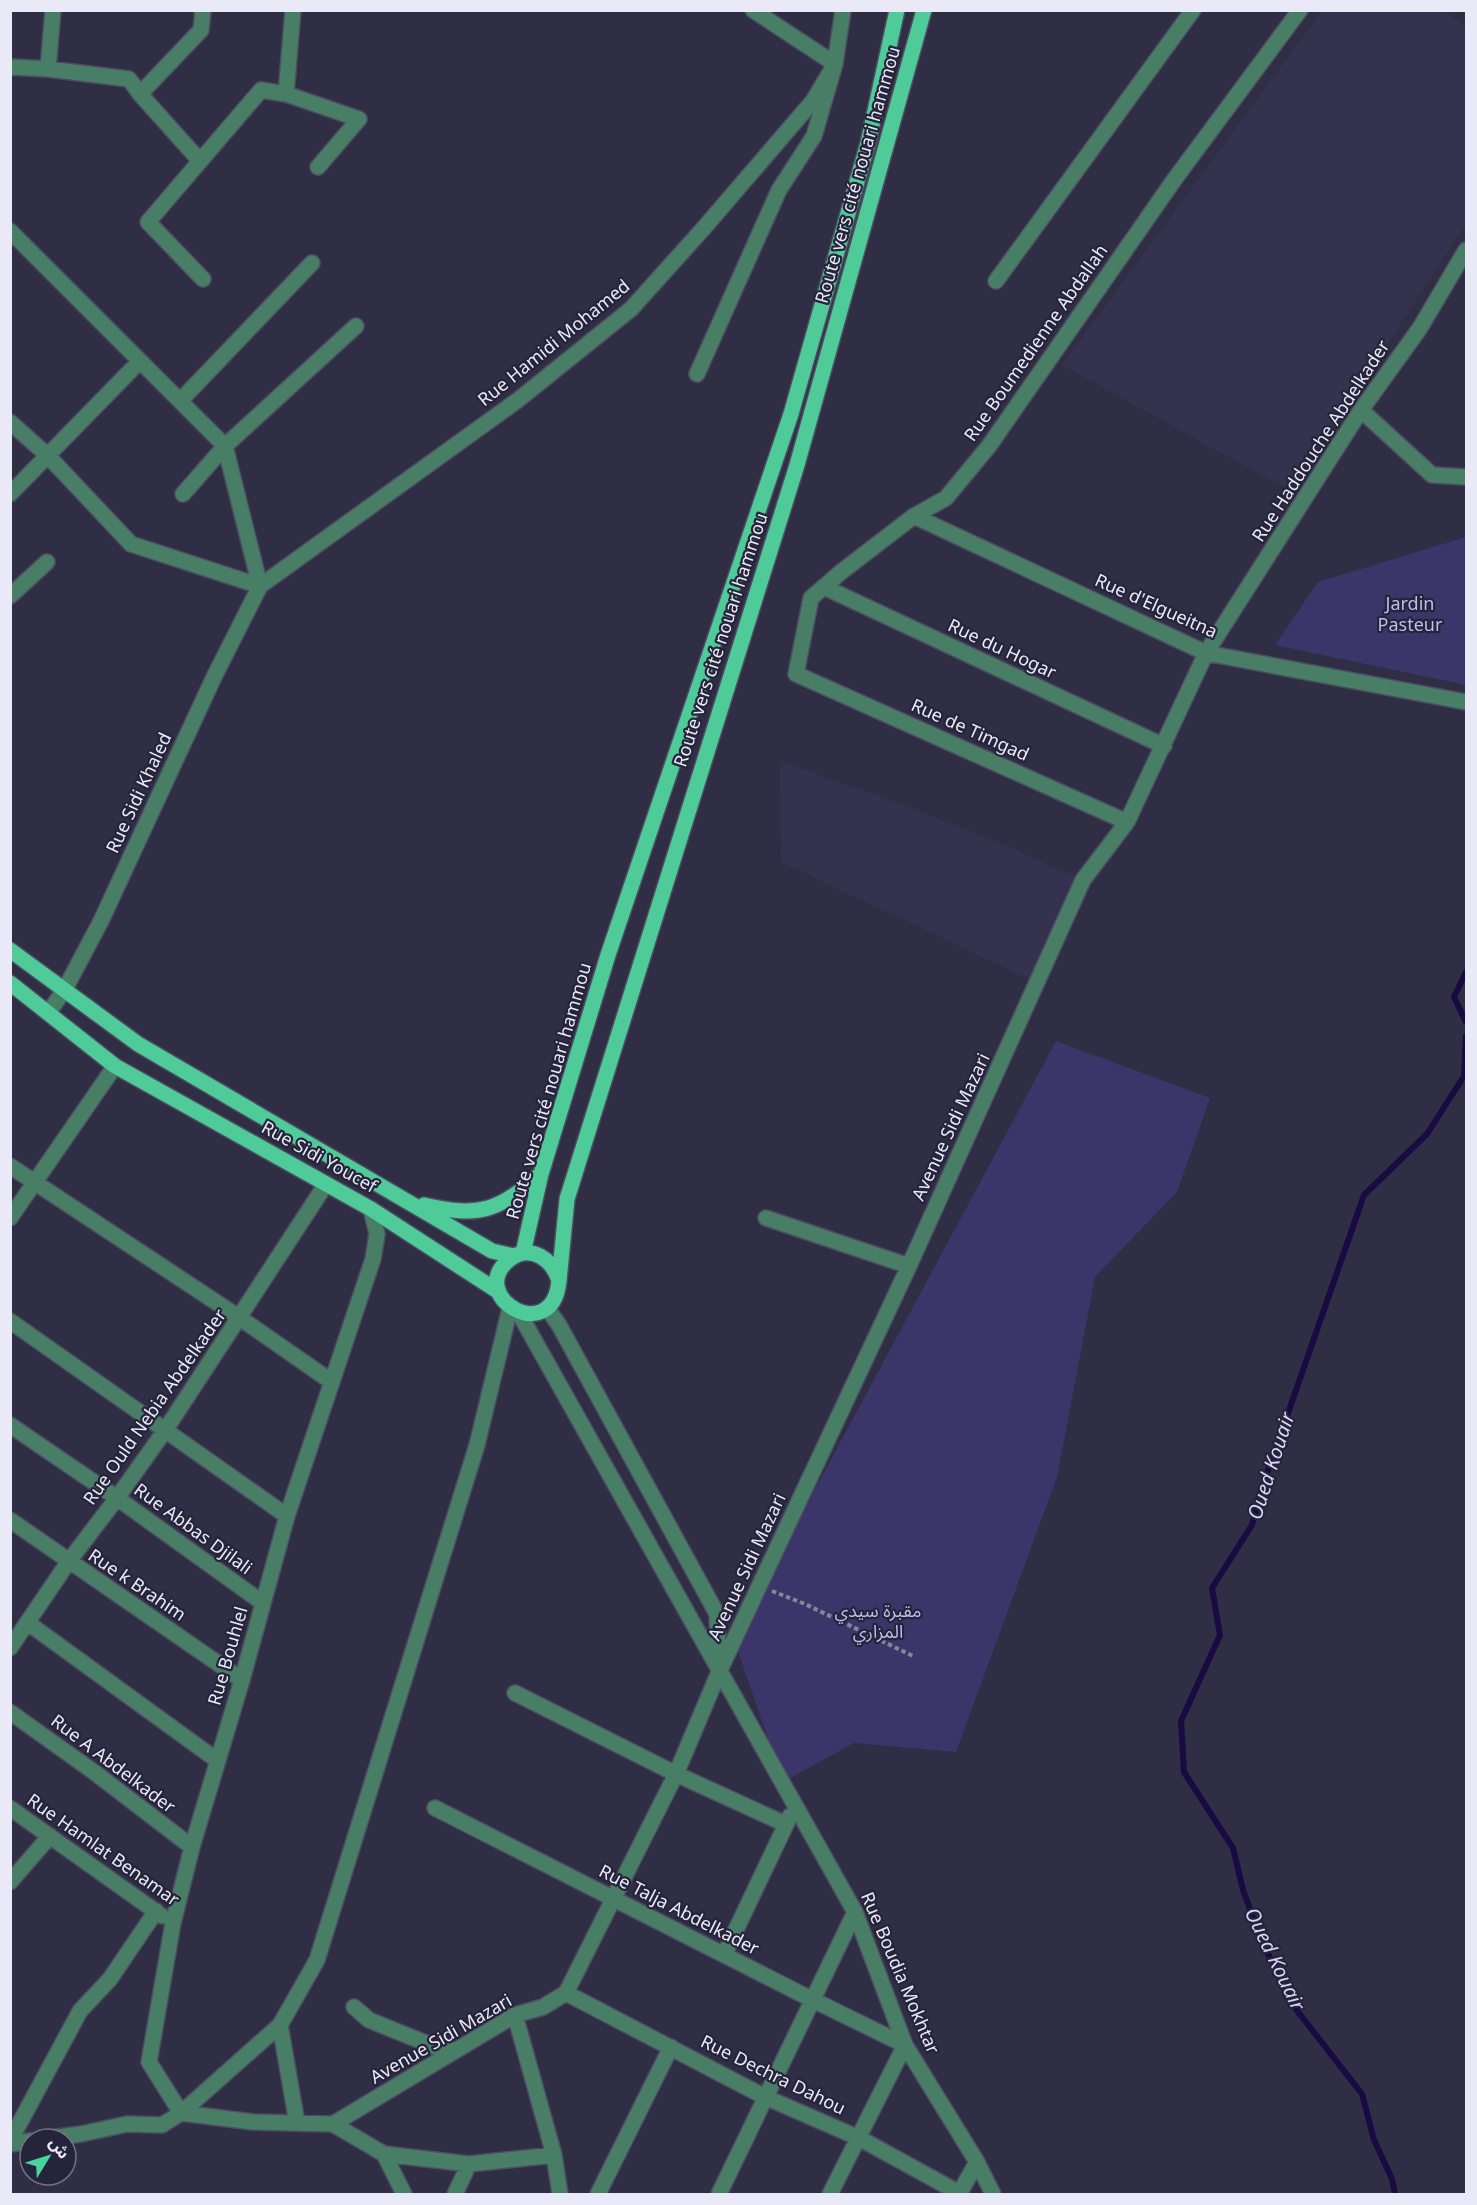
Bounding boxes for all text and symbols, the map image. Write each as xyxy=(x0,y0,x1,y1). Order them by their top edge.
street label: Route vers cité nouari hammou xyxy=(809,44,905,306)
street label: Rue Boumedienne Abdallah xyxy=(958,239,1112,446)
street label: Rue Hamidi Mohamed xyxy=(472,273,634,411)
street label: Rue Haddouche Abdelkader xyxy=(1246,334,1395,546)
street label: Route vers cité nouari hammou xyxy=(668,509,773,770)
street label: Rue d'Elgueitna xyxy=(1091,567,1221,643)
park label: Jardin Pasteur xyxy=(1378,591,1443,636)
street label: Rue du Hogar xyxy=(944,613,1061,684)
street label: Rue de Timgad xyxy=(908,692,1033,766)
street label: Rue Sidi Khaled xyxy=(100,728,177,857)
street label: Route vers cité nouari hammou xyxy=(500,960,596,1222)
street label: Avenue Sidi Mazari xyxy=(905,1049,995,1204)
street label: Rue Sidi Youcef xyxy=(258,1115,382,1198)
street label: Rue Ould Nebia Abdelkader xyxy=(77,1303,231,1509)
water label: Oued Kouair xyxy=(1240,1408,1301,1523)
street label: Rue Abbas Djilali xyxy=(130,1477,258,1579)
street label: Avenue Sidi Mazari xyxy=(701,1489,791,1644)
street label: Rue k Brahim xyxy=(84,1543,191,1626)
park label: مقبرة سيدي المزاري xyxy=(835,1598,922,1645)
street label: Rue Bouhlel xyxy=(202,1604,253,1708)
street label: Rue A Abdelkader xyxy=(46,1708,181,1818)
street label: Rue Hamlat Benamar xyxy=(23,1788,185,1911)
street label: Rue Talja Abdelkader xyxy=(595,1858,764,1960)
street label: Rue Boudia Mokhtar xyxy=(856,1888,946,2058)
water label: Oued Kouair xyxy=(1239,1903,1312,2016)
street label: Avenue Sidi Mazari xyxy=(365,1988,516,2088)
street label: Rue Dechra Dahou xyxy=(697,2029,850,2120)
north arrow xyxy=(18,2127,78,2187)
text: ش xyxy=(44,2132,75,2163)

